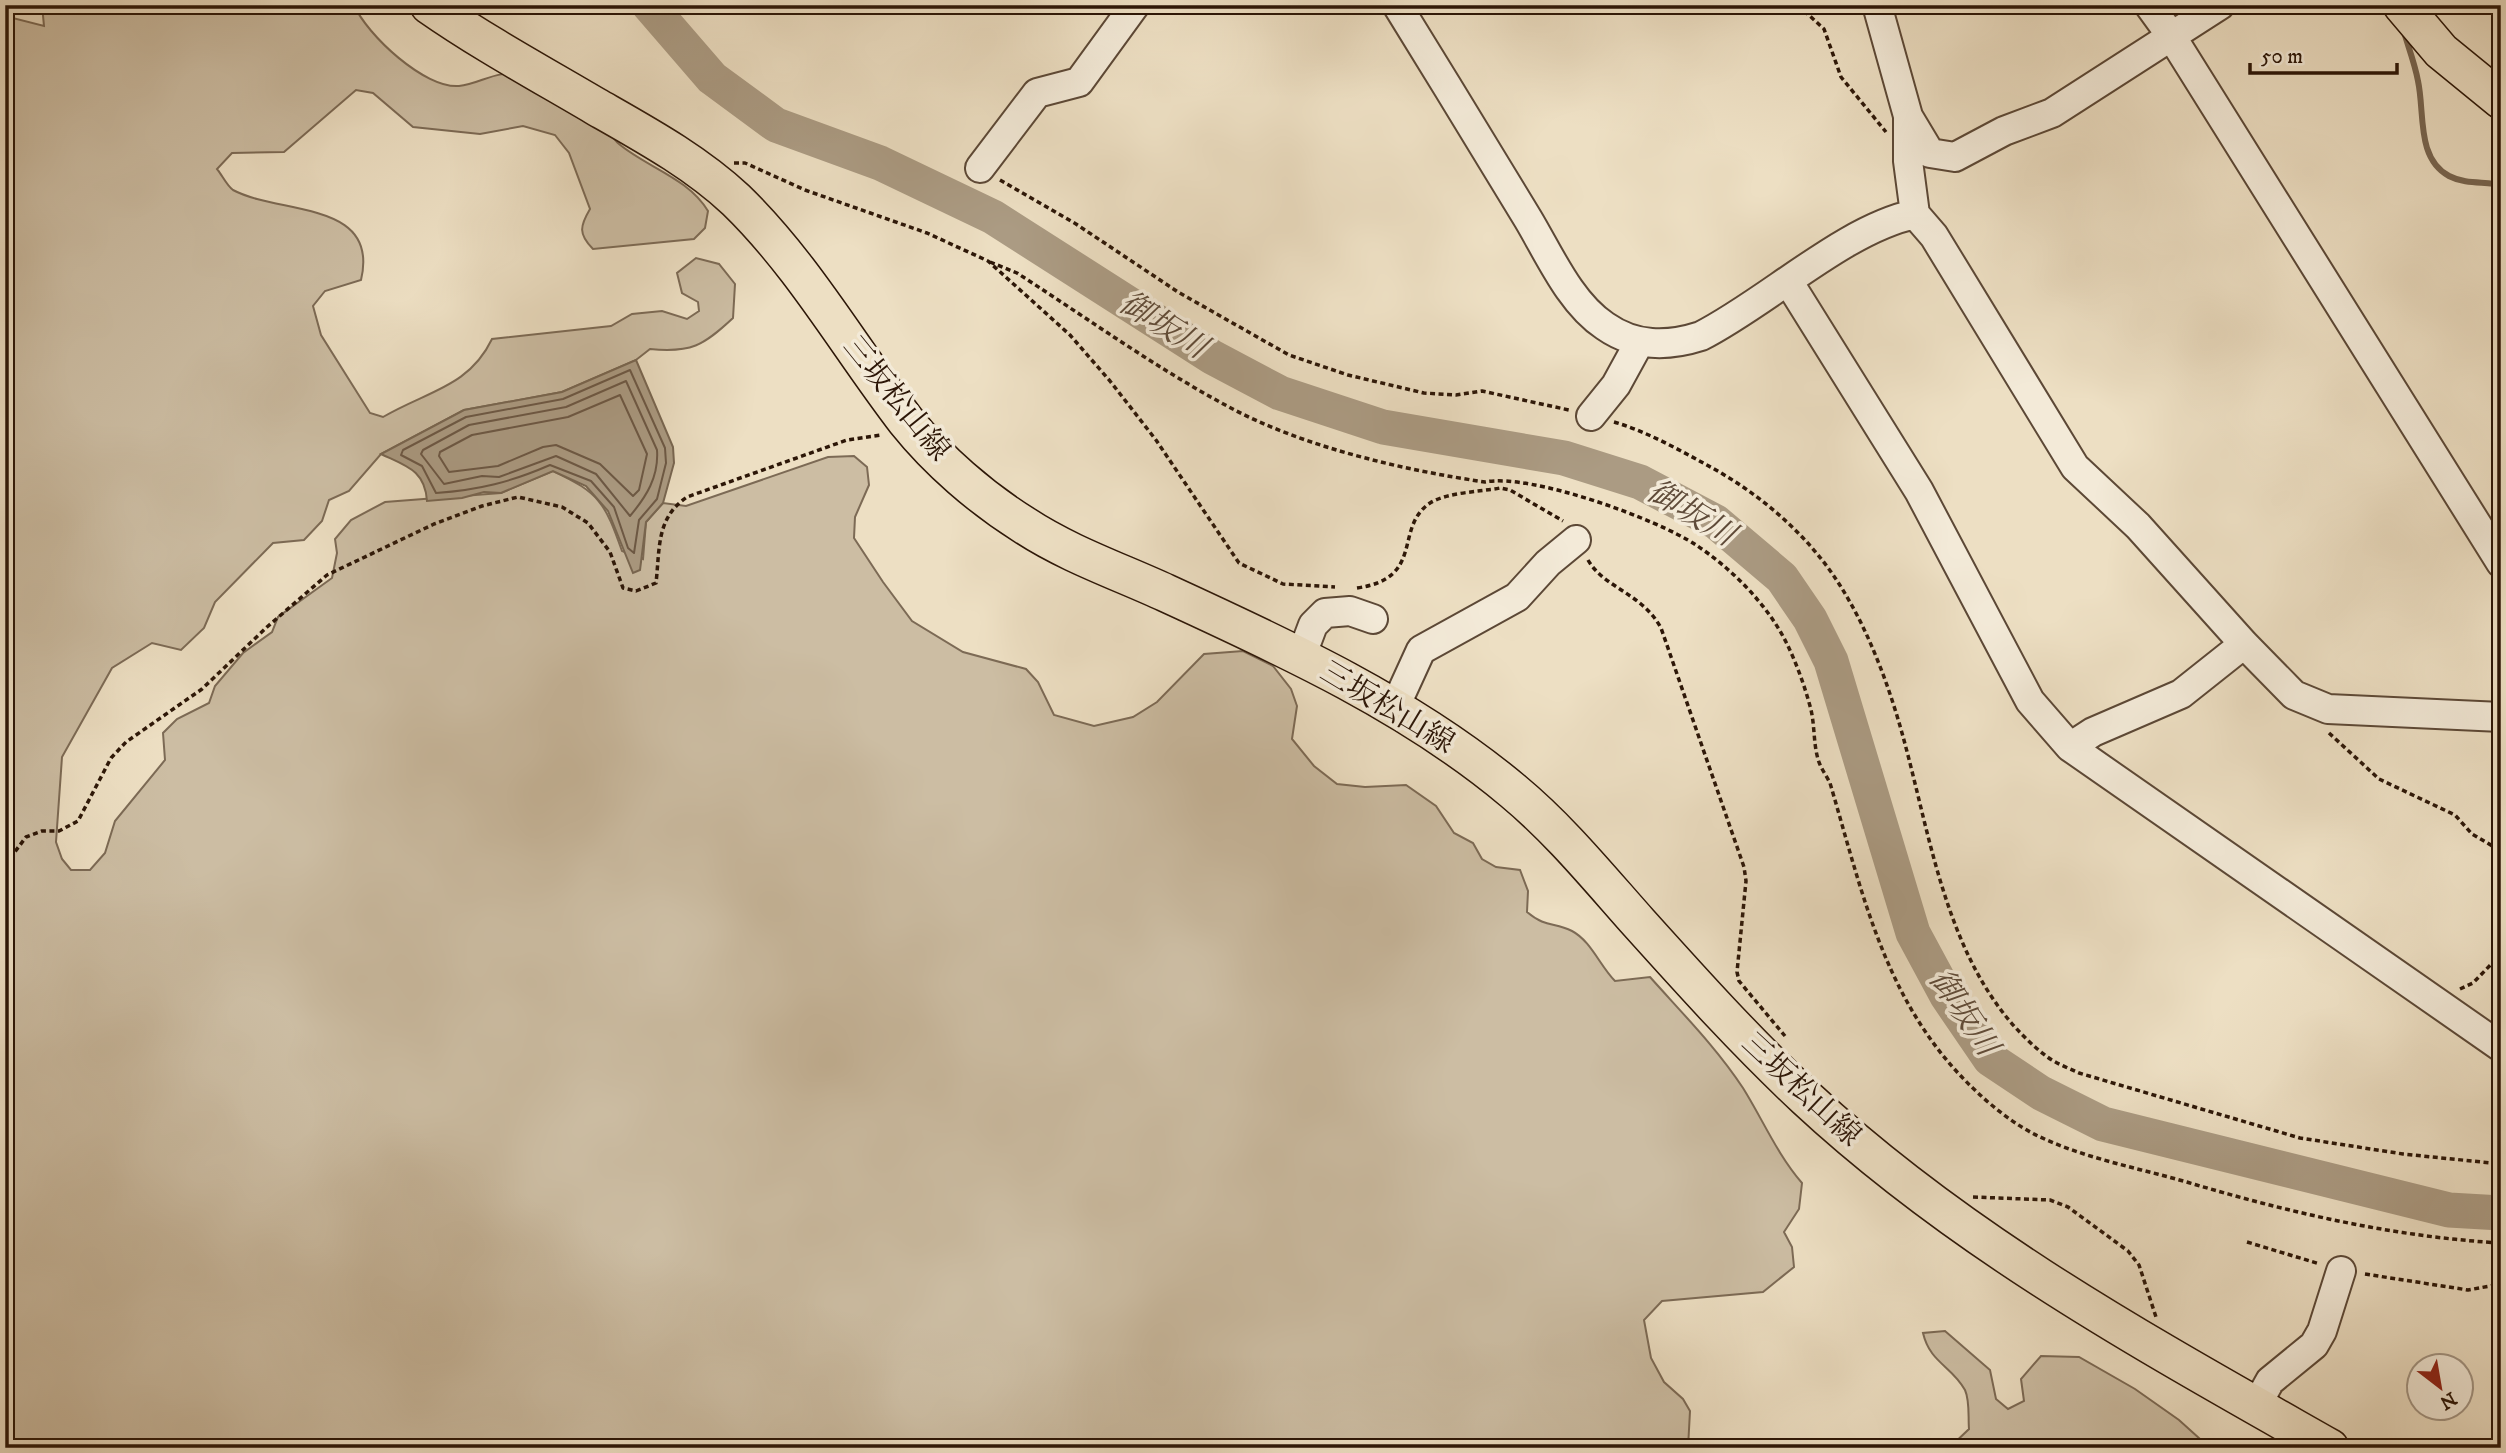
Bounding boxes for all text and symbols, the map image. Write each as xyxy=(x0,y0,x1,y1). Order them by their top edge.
scale bar xyxy=(2250,32,2398,76)
text: 50 m xyxy=(2261,44,2303,70)
water label: 御坂川 xyxy=(1112,284,1217,370)
street label: 三坂松山線 xyxy=(834,329,958,469)
water label: 御坂川 xyxy=(1640,472,1745,557)
street label: 三坂松山線 xyxy=(1313,654,1461,762)
water label: 御坂川 xyxy=(1920,962,2008,1066)
street label: 三坂松山線 xyxy=(1734,1025,1868,1155)
north arrow xyxy=(2404,1352,2474,1422)
text: N xyxy=(2435,1386,2461,1414)

